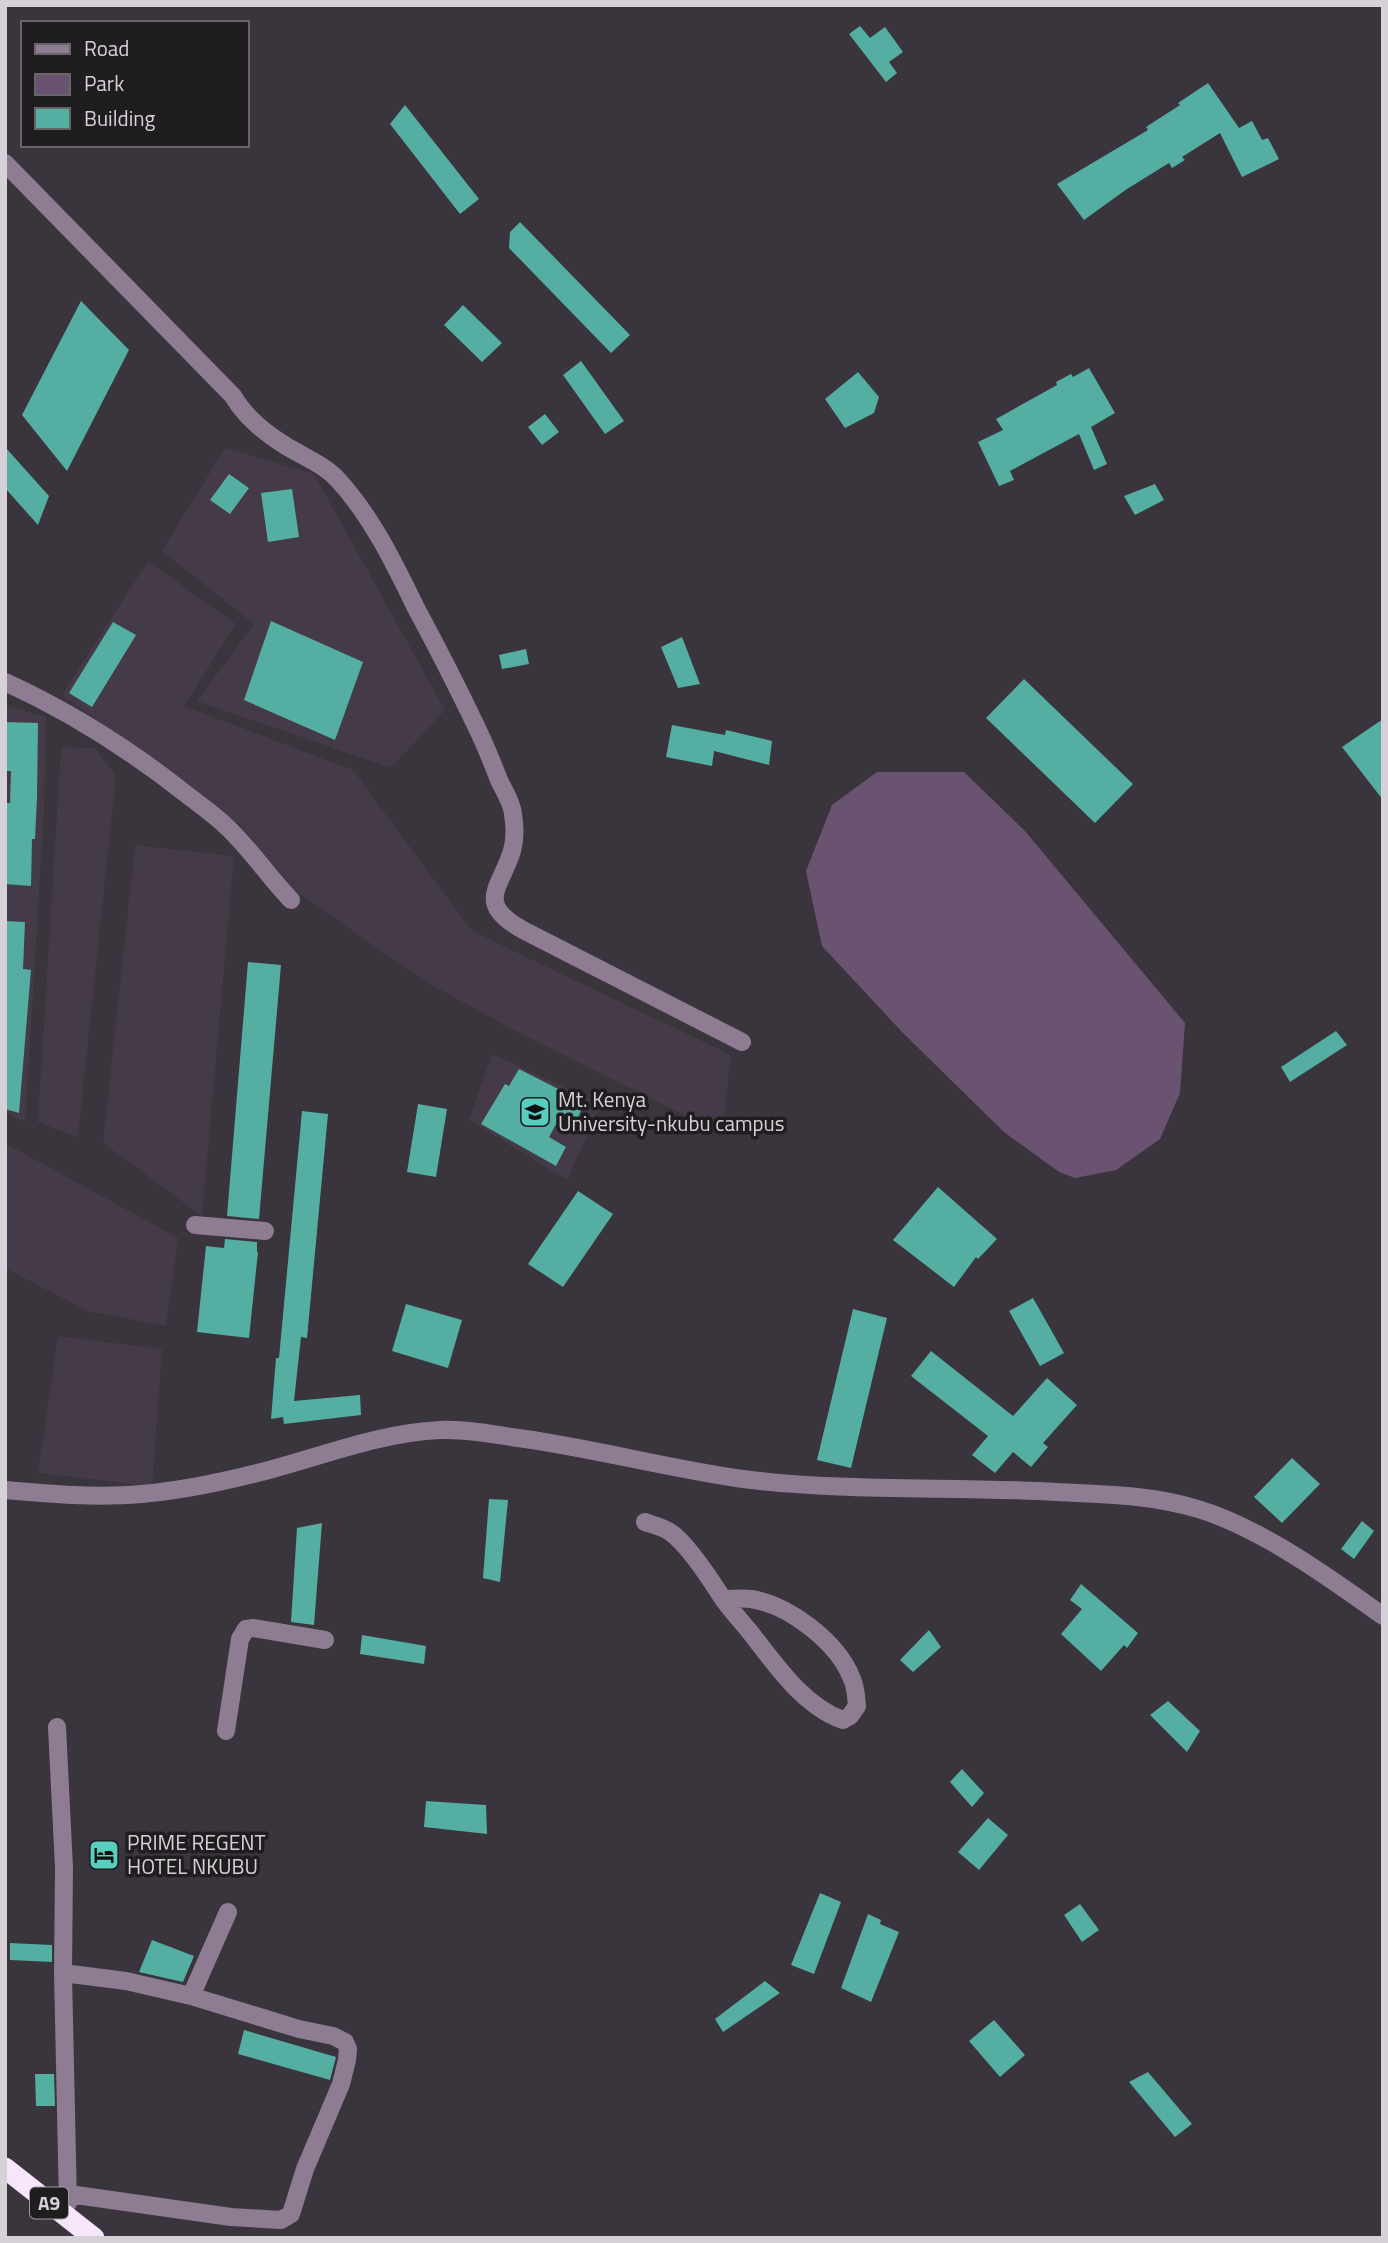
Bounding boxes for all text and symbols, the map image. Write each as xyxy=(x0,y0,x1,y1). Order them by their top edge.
legend xyxy=(21,21,248,147)
text: Road xyxy=(84,32,129,64)
text: Park xyxy=(84,67,124,99)
text: Building xyxy=(84,102,156,134)
place label: Mt. Kenya University-nkubu campus xyxy=(558,1083,784,1139)
school or university icon: Mt. Kenya University-nkubu campus xyxy=(518,1095,552,1129)
place label: PRIME REGENT HOTEL NKUBU xyxy=(127,1826,266,1882)
hotel icon: PRIME REGENT HOTEL NKUBU xyxy=(87,1838,121,1872)
road number: A9 xyxy=(30,2188,68,2218)

